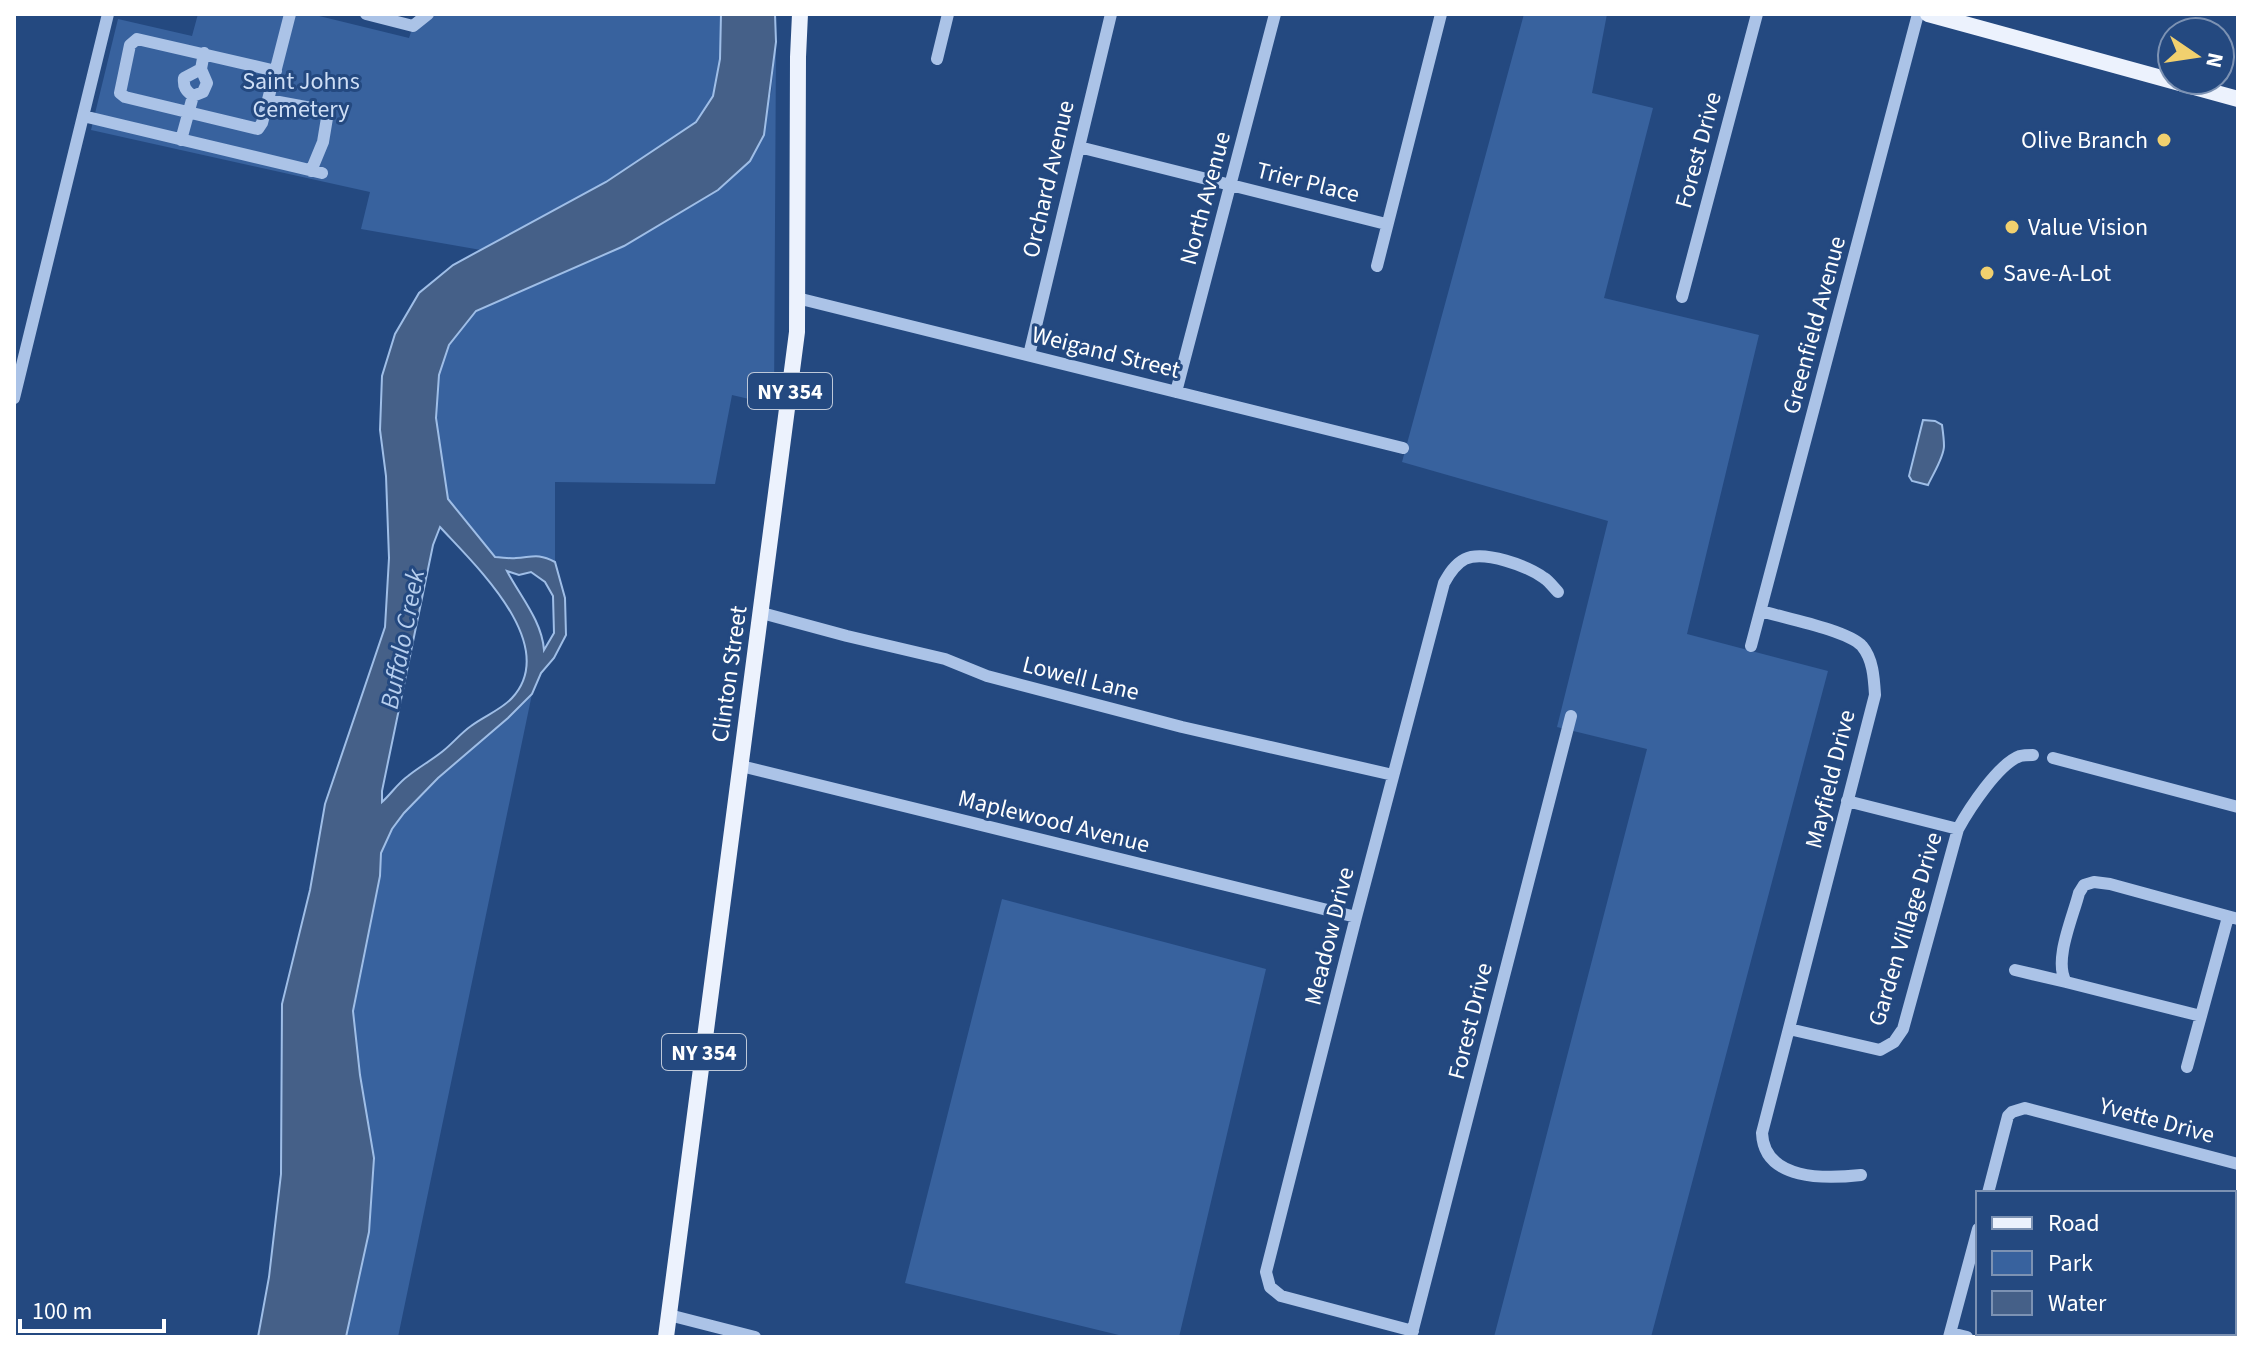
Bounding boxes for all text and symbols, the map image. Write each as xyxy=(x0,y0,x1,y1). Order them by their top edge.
north arrow xyxy=(2156,16,2236,96)
text: N xyxy=(2197,50,2232,71)
park label: Saint Johns Cemetery xyxy=(242,64,360,127)
street label: Forest Drive xyxy=(1666,88,1731,212)
street label: Orchard Avenue xyxy=(1013,97,1084,261)
place label: Olive Branch xyxy=(2021,123,2148,158)
street label: North Avenue xyxy=(1171,128,1240,269)
marker: Olive Branch xyxy=(2155,131,2173,149)
street label: Trier Place xyxy=(1253,153,1363,212)
place label: Value Vision xyxy=(2028,210,2148,245)
marker: Value Vision xyxy=(2003,218,2021,236)
street label: Greenfield Avenue xyxy=(1774,232,1855,418)
place label: Save-A-Lot xyxy=(2003,256,2111,291)
marker: Save-A-Lot xyxy=(1978,264,1996,282)
street label: Weigand Street xyxy=(1028,317,1184,388)
road number: NY 354 xyxy=(748,373,832,409)
water label: Buffalo Creek xyxy=(371,565,434,712)
street label: Clinton Street xyxy=(703,603,756,745)
street label: Lowell Lane xyxy=(1019,647,1143,710)
street label: Mayfield Drive xyxy=(1796,706,1865,852)
street label: Maplewood Avenue xyxy=(954,781,1153,862)
street label: Garden Village Drive xyxy=(1859,828,1952,1030)
street label: Meadow Drive xyxy=(1295,863,1364,1009)
street label: Forest Drive xyxy=(1439,959,1502,1083)
road number: NY 354 xyxy=(662,1034,746,1070)
street label: Yvette Drive xyxy=(2094,1088,2218,1153)
legend xyxy=(1976,1191,2236,1335)
text: Road xyxy=(2048,1206,2100,1241)
text: Park xyxy=(2048,1246,2093,1281)
scale bar xyxy=(20,1283,164,1333)
text: Water xyxy=(2048,1286,2107,1321)
text: 100 m xyxy=(32,1294,92,1329)

